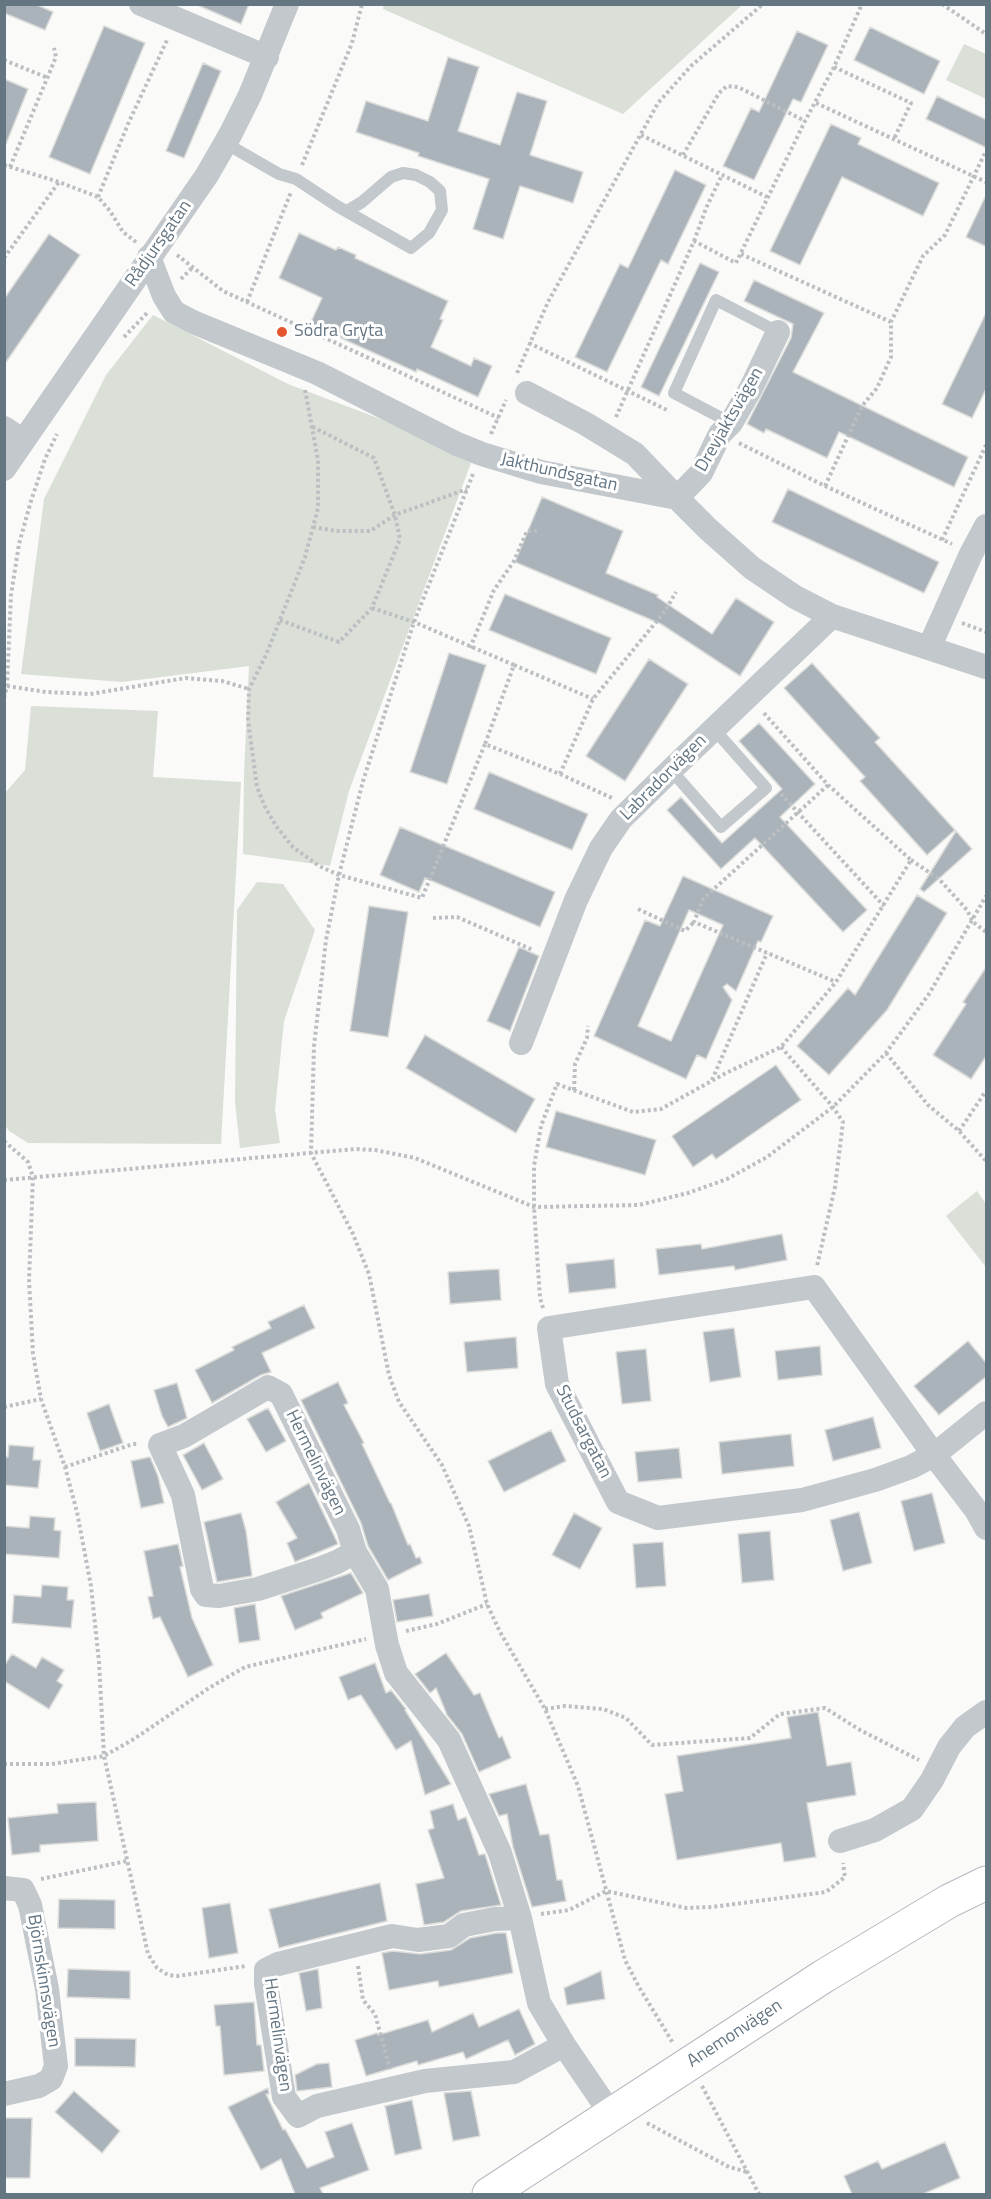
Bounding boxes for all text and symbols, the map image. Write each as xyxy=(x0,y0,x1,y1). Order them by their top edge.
street label: Rådjursgatan xyxy=(121,196,197,292)
place label: Södra Gryta xyxy=(294,321,383,343)
marker: Södra Gryta xyxy=(275,325,289,339)
street label: Drevjaktsvägen xyxy=(691,364,769,476)
street label: Jakthundsgatan xyxy=(499,449,619,497)
street label: Labradorvägen xyxy=(616,730,712,826)
street label: Studsargatan xyxy=(550,1382,616,1482)
street label: Hermelinvägen xyxy=(280,1407,350,1519)
street label: Björnskinnsvägen xyxy=(22,1913,64,2049)
street label: Hermelinvägen xyxy=(258,1977,296,2093)
street label: Anemonvägen xyxy=(683,1995,787,2073)

